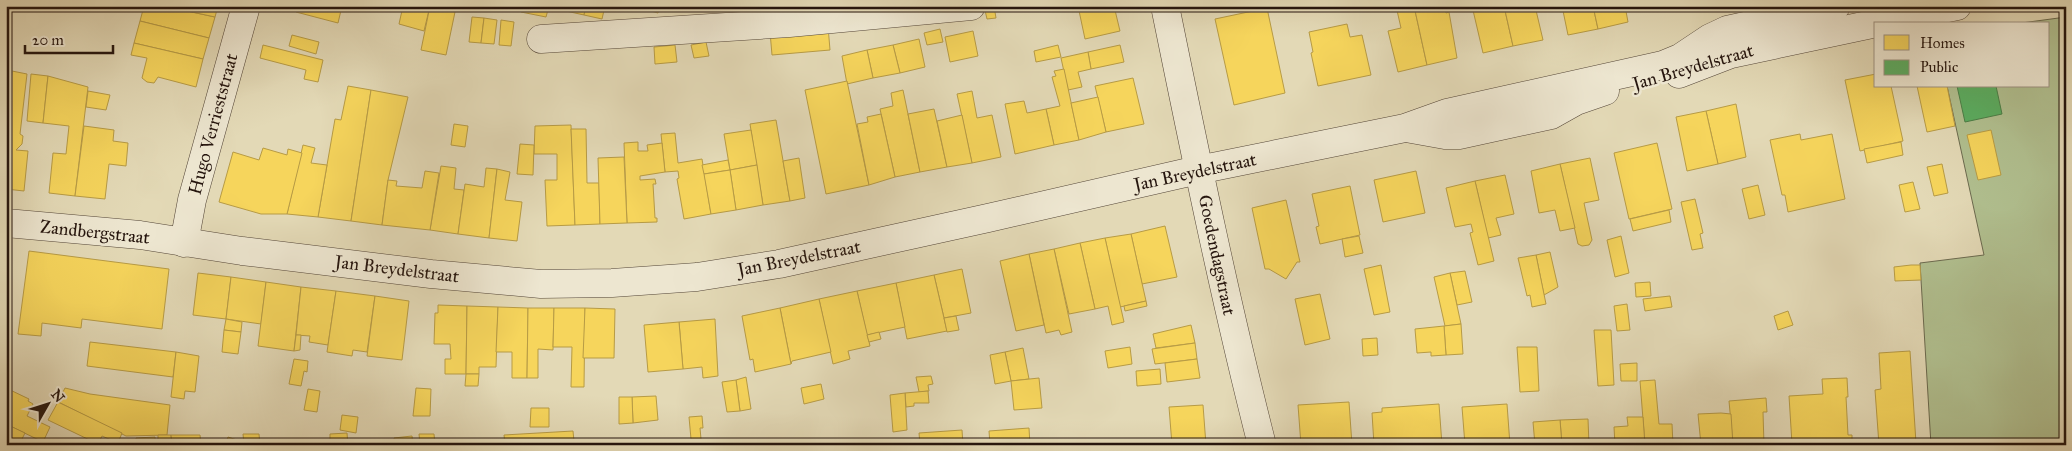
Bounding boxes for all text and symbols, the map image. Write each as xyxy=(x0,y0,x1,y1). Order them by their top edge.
scale bar xyxy=(25,22,112,54)
legend xyxy=(1874,22,2050,88)
text: 20 m xyxy=(32,31,64,49)
text: Homes xyxy=(1920,34,1965,52)
street label: Jan Breydelstraat xyxy=(1628,39,1757,96)
street label: Hugo Verrieststraat xyxy=(184,50,244,197)
text: Public xyxy=(1920,58,1958,76)
street label: Jan Breydelstraat xyxy=(1130,148,1259,197)
street label: Goedendagstraat xyxy=(1193,193,1241,318)
street label: Zandbergstraat xyxy=(39,215,152,250)
street label: Jan Breydelstraat xyxy=(734,235,863,282)
street label: Jan Breydelstraat xyxy=(332,250,461,289)
north arrow xyxy=(22,378,72,428)
text: N xyxy=(47,386,68,406)

